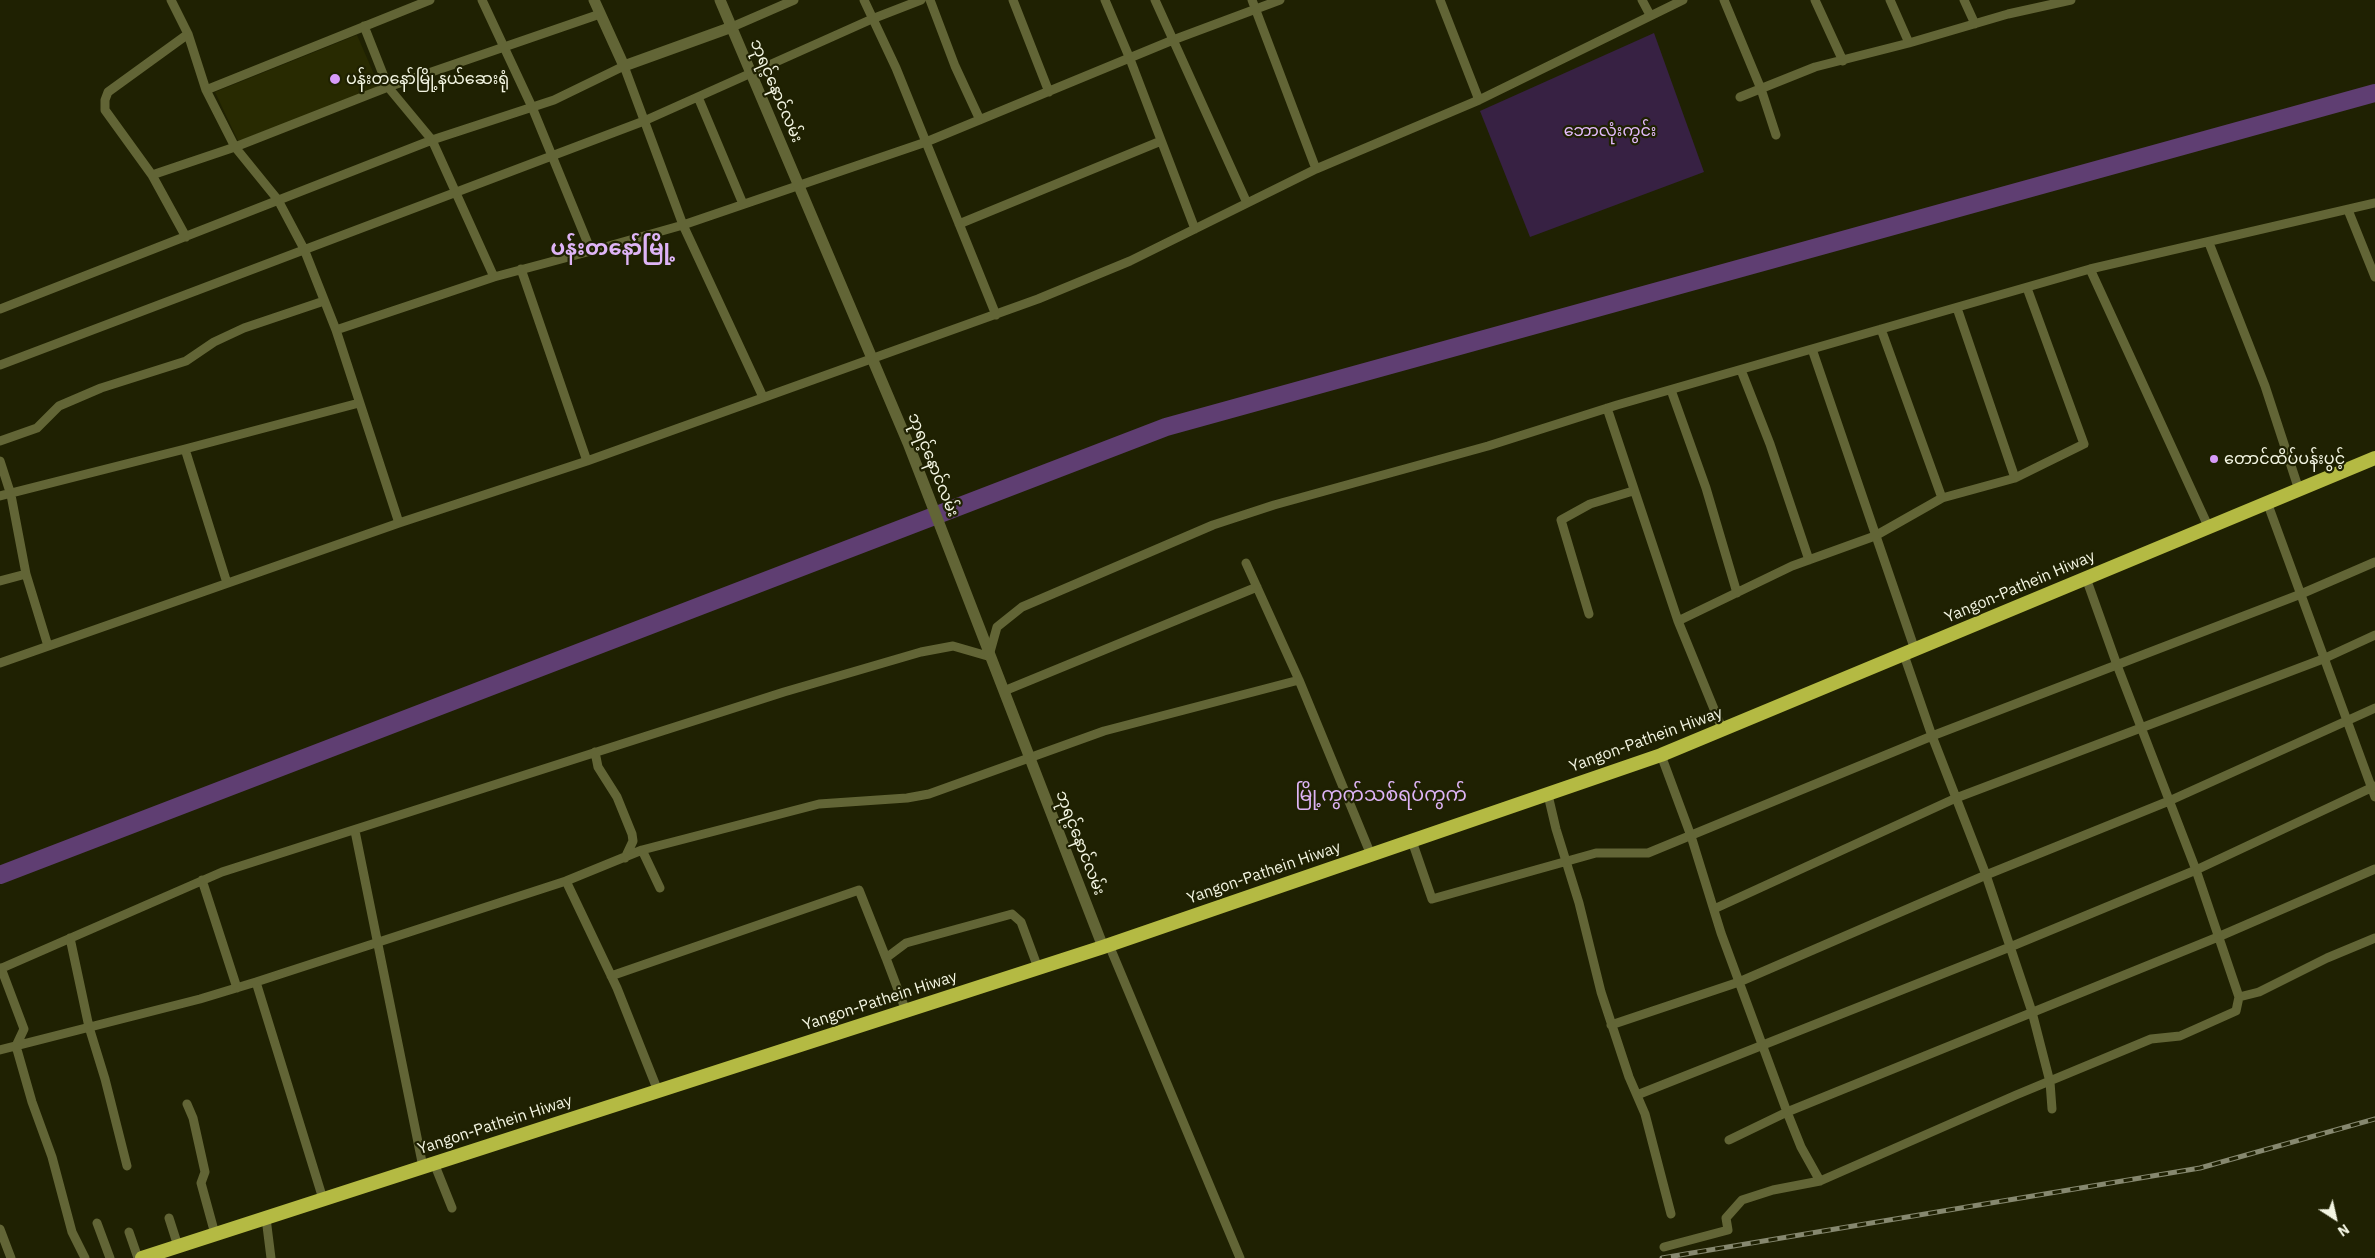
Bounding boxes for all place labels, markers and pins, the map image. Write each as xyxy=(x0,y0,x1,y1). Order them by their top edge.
place label: ပန်းတနော်မြို့နယ်ဆေးရုံ xyxy=(346,69,509,89)
marker: ပန်းတနော်မြို့နယ်ဆေးရုံ xyxy=(328,72,342,86)
place label: တောင်ထိပ်ပန်းပွင့် xyxy=(2224,449,2345,469)
marker: တောင်ထိပ်ပန်းပွင့် xyxy=(2208,453,2220,465)

